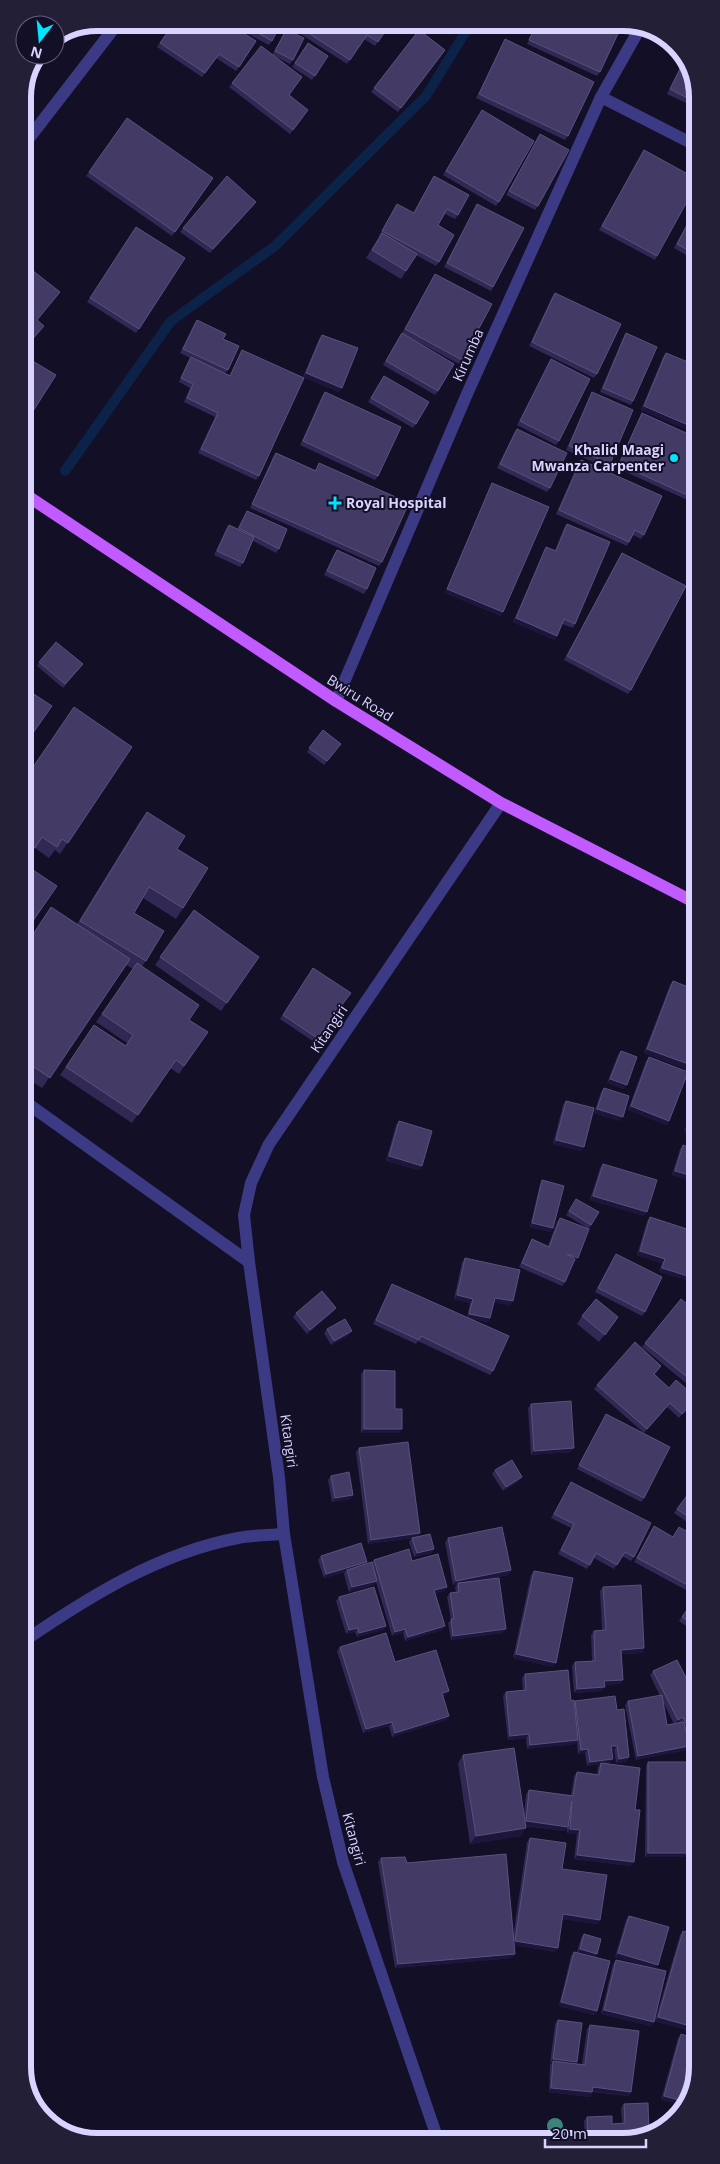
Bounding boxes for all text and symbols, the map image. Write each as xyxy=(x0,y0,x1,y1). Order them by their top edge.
north arrow xyxy=(15,15,65,65)
text: N xyxy=(28,42,44,64)
street label: Kirumba xyxy=(448,325,488,384)
place label: Khalid Maagi Mwanza Carpenter xyxy=(531,440,665,475)
marker: Khalid Maagi Mwanza Carpenter xyxy=(668,452,680,464)
place label: Royal Hospital xyxy=(346,493,447,512)
marker: Royal Hospital xyxy=(328,496,342,510)
street label: Bwiru Road xyxy=(324,670,397,725)
street label: Kitangiri xyxy=(306,1001,352,1056)
street label: Kitangiri xyxy=(276,1413,303,1469)
street label: Kitangiri xyxy=(338,1810,371,1867)
scale bar xyxy=(545,2116,646,2148)
text: 20 m xyxy=(552,2123,587,2143)

